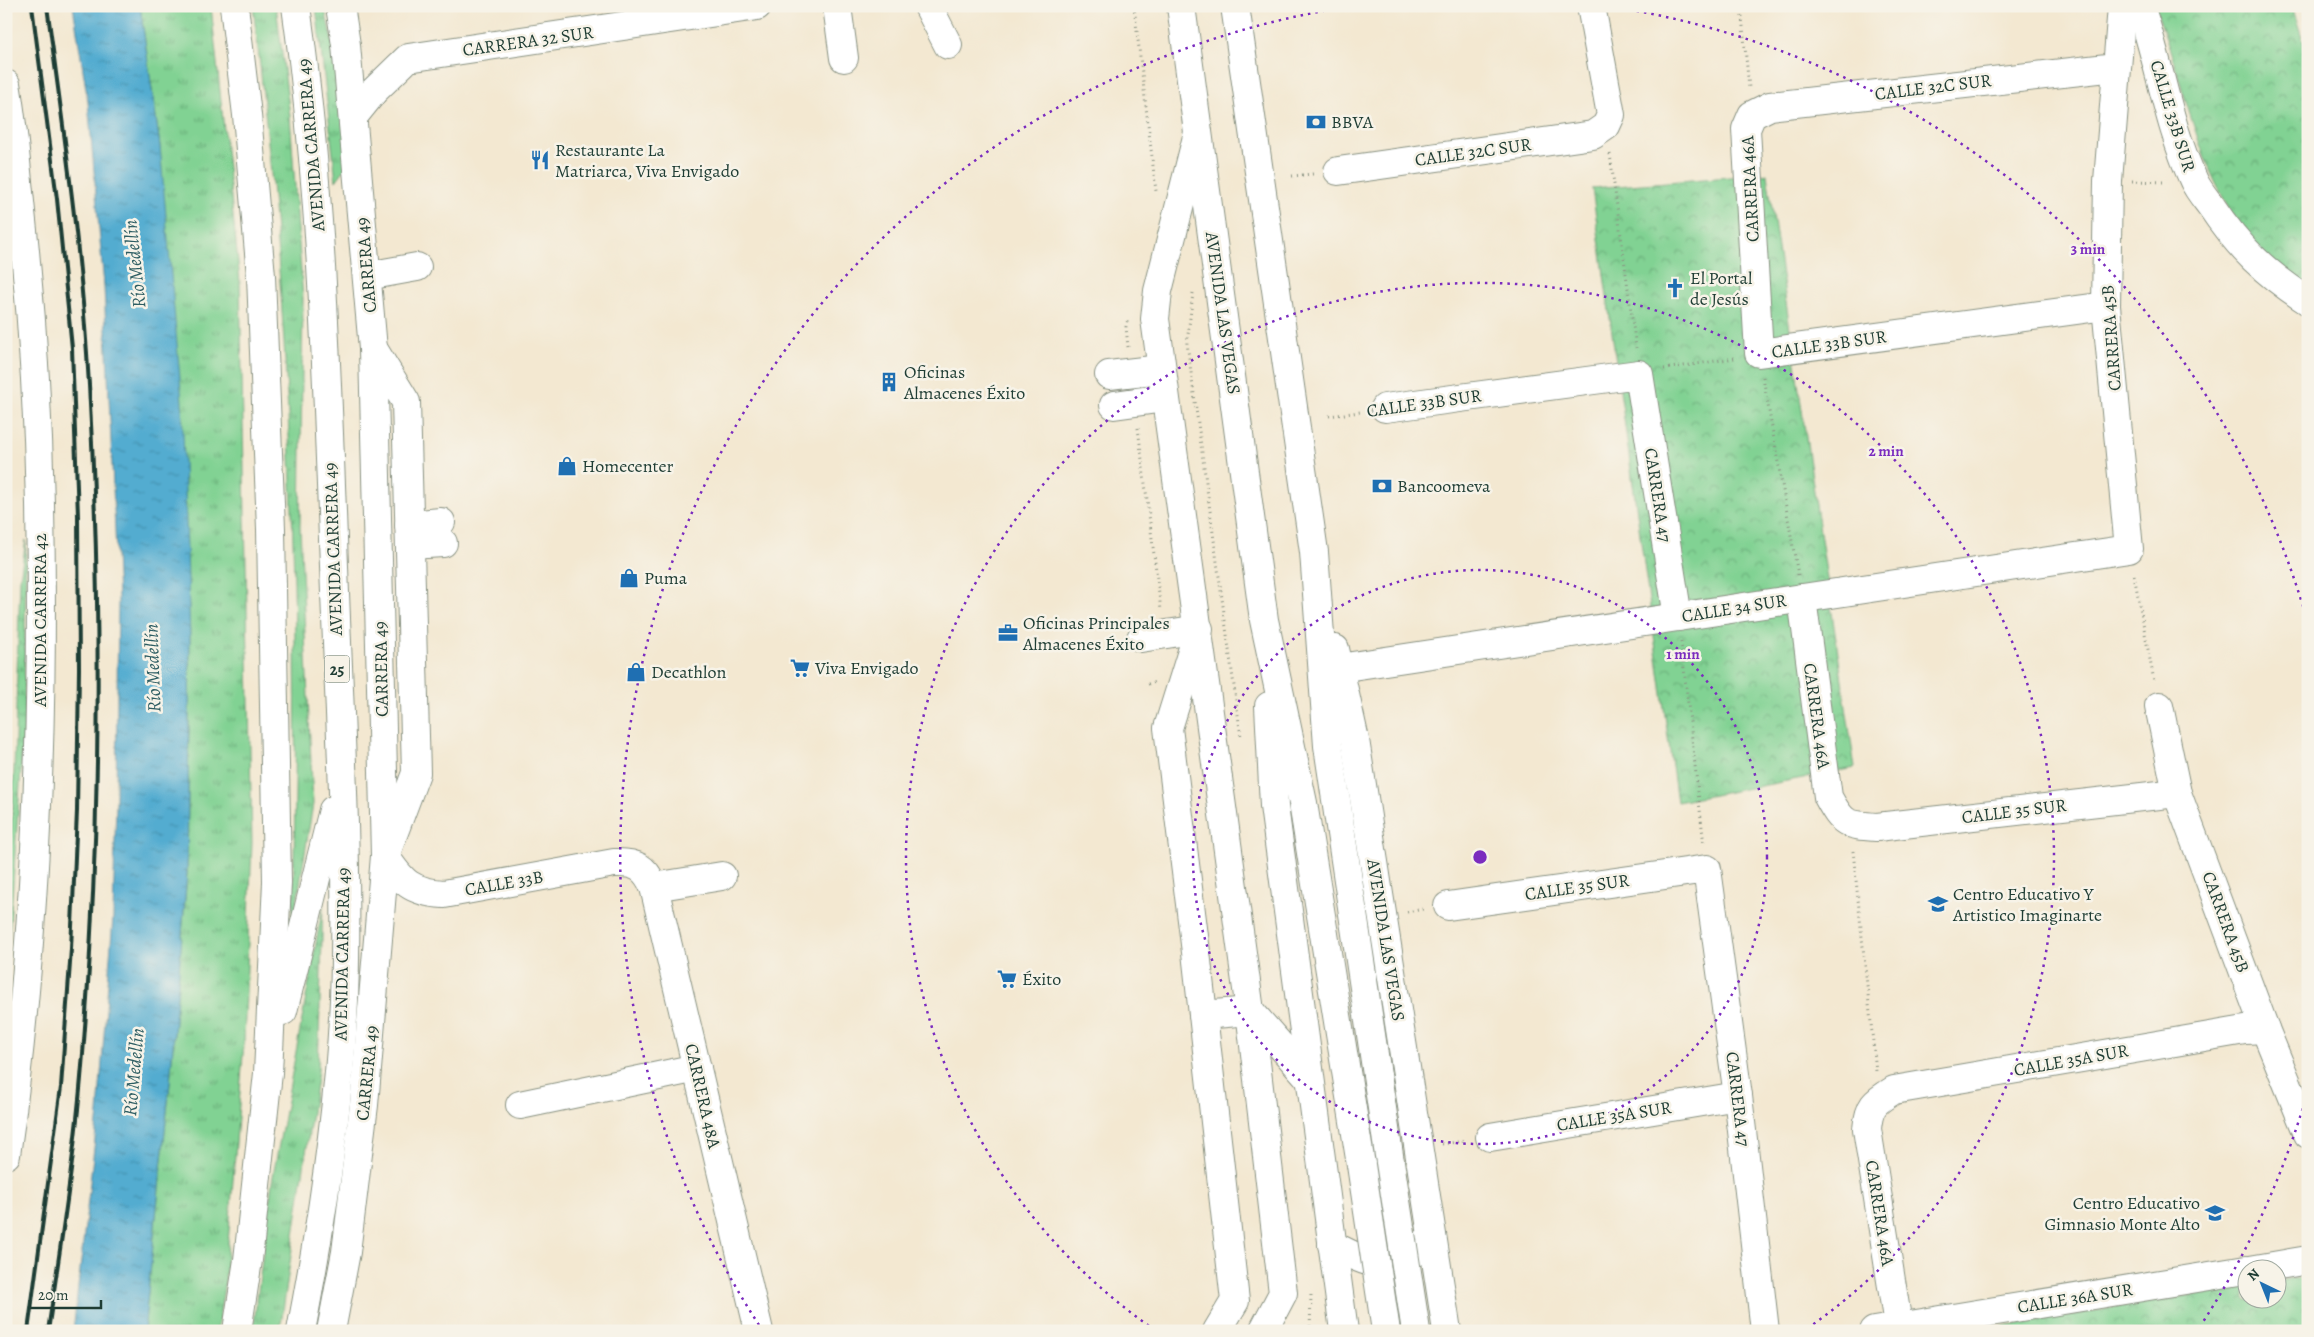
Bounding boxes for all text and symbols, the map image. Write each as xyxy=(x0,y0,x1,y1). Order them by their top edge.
street label: CARRERA 32 SUR xyxy=(461,20,595,62)
street label: CALLE 33B SUR xyxy=(2145,57,2201,175)
street label: AVENIDA CARRERA 49 xyxy=(291,58,331,233)
street label: CALLE 32C SUR xyxy=(1873,68,1993,106)
place label: BBVA xyxy=(1331,110,1374,134)
bank icon: BBVA xyxy=(1305,111,1327,133)
street label: CALLE 32C SUR xyxy=(1413,132,1533,172)
street label: CARRERA 46A xyxy=(1735,135,1765,243)
place label: Restaurante La Matriarca, Viva Envigado xyxy=(555,138,739,183)
restaurant icon: Restaurante La Matriarca, Viva Envigado xyxy=(529,149,551,171)
street label: CARRERA 49 xyxy=(350,216,382,314)
water label: Río Medellín xyxy=(117,219,153,309)
street label: AVENIDA LAS VEGAS xyxy=(1200,229,1246,396)
text: 3 min xyxy=(2071,239,2106,259)
place label: El Portal de Jesús xyxy=(1690,266,1753,311)
church icon: El Portal de Jesús xyxy=(1664,277,1686,299)
street label: CARRERA 45B xyxy=(2095,284,2127,392)
street label: CALLE 33B SUR xyxy=(1770,324,1888,364)
place label: Oficinas Almacenes Éxito xyxy=(903,360,1025,405)
building icon: Oficinas Almacenes Éxito xyxy=(878,371,900,393)
street label: CALLE 33B SUR xyxy=(1365,383,1483,423)
text: 2 min xyxy=(1868,441,1904,461)
street label: CARRERA 47 xyxy=(1639,446,1677,544)
place label: Homecenter xyxy=(582,454,674,478)
shop icon: Homecenter xyxy=(556,455,578,477)
street label: AVENIDA CARRERA 49 xyxy=(318,462,348,637)
place label: Bancoomeva xyxy=(1397,474,1491,498)
bank icon: Bancoomeva xyxy=(1371,475,1393,497)
street label: AVENIDA CARRERA 42 xyxy=(28,533,52,708)
place label: Puma xyxy=(644,566,688,590)
shop icon: Puma xyxy=(618,567,640,589)
street label: CALLE 34 SUR xyxy=(1680,588,1788,628)
place label: Oficinas Principales Almacenes Éxito xyxy=(1022,611,1170,656)
street label: CARRERA 49 xyxy=(368,621,394,717)
office icon: Oficinas Principales Almacenes Éxito xyxy=(997,622,1019,644)
water label: Río Medellín xyxy=(138,623,168,713)
text: 1 min xyxy=(1666,644,1700,664)
road number: 25 xyxy=(324,656,350,682)
place label: Viva Envigado xyxy=(814,656,919,680)
supermarket icon: Viva Envigado xyxy=(789,657,811,679)
place label: Decathlon xyxy=(651,660,726,684)
shop icon: Decathlon xyxy=(625,661,647,683)
street label: CARRERA 46A xyxy=(1798,662,1836,771)
street label: CALLE 35 SUR xyxy=(1960,793,2068,829)
centre of rings xyxy=(1471,848,1489,866)
street label: AVENIDA LAS VEGAS xyxy=(1361,856,1411,1023)
street label: CALLE 33B xyxy=(463,864,545,902)
street label: AVENIDA CARRERA 49 xyxy=(328,867,356,1042)
street label: CALLE 35 SUR xyxy=(1523,868,1631,906)
street label: CARRERA 45B xyxy=(2197,868,2255,976)
place label: Centro Educativo Y Artistico Imaginarte xyxy=(1952,882,2102,927)
school or university icon: Centro Educativo Y Artistico Imaginarte xyxy=(1927,893,1949,915)
place label: Éxito xyxy=(1022,967,1061,991)
supermarket icon: Éxito xyxy=(996,968,1018,990)
street label: CARRERA 49 xyxy=(350,1024,384,1122)
water label: Río Medellín xyxy=(117,1027,151,1117)
street label: CALLE 35A SUR xyxy=(2012,1038,2130,1082)
street label: CARRERA 48A xyxy=(679,1041,727,1151)
street label: CARRERA 47 xyxy=(1720,1050,1756,1148)
street label: CALLE 35A SUR xyxy=(1555,1095,1673,1137)
street label: CARRERA 46A xyxy=(1860,1159,1900,1268)
place label: Centro Educativo Gimnasio Monte Alto xyxy=(2044,1191,2200,1236)
school or university icon: Centro Educativo Gimnasio Monte Alto xyxy=(2204,1202,2226,1224)
north arrow xyxy=(2236,1260,2286,1310)
text: N xyxy=(2243,1264,2264,1285)
scale bar xyxy=(30,1277,101,1309)
street label: CALLE 36A SUR xyxy=(2016,1277,2134,1319)
text: 20 m xyxy=(38,1285,69,1305)

